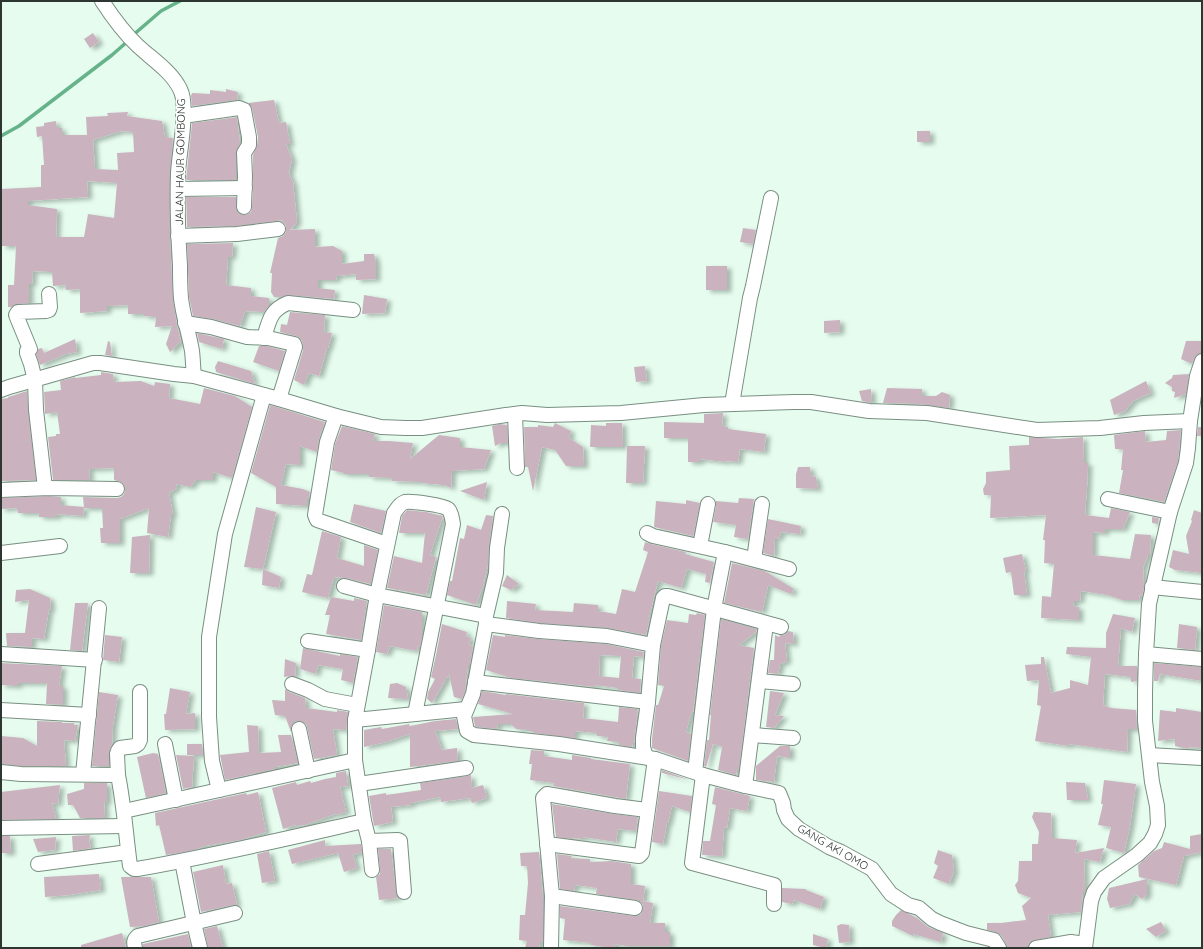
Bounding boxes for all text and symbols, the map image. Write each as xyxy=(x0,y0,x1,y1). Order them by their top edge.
street label: JALAN HAUR GOMBONG xyxy=(172,98,188,226)
street label: GANG AKI OMO xyxy=(795,821,871,873)

